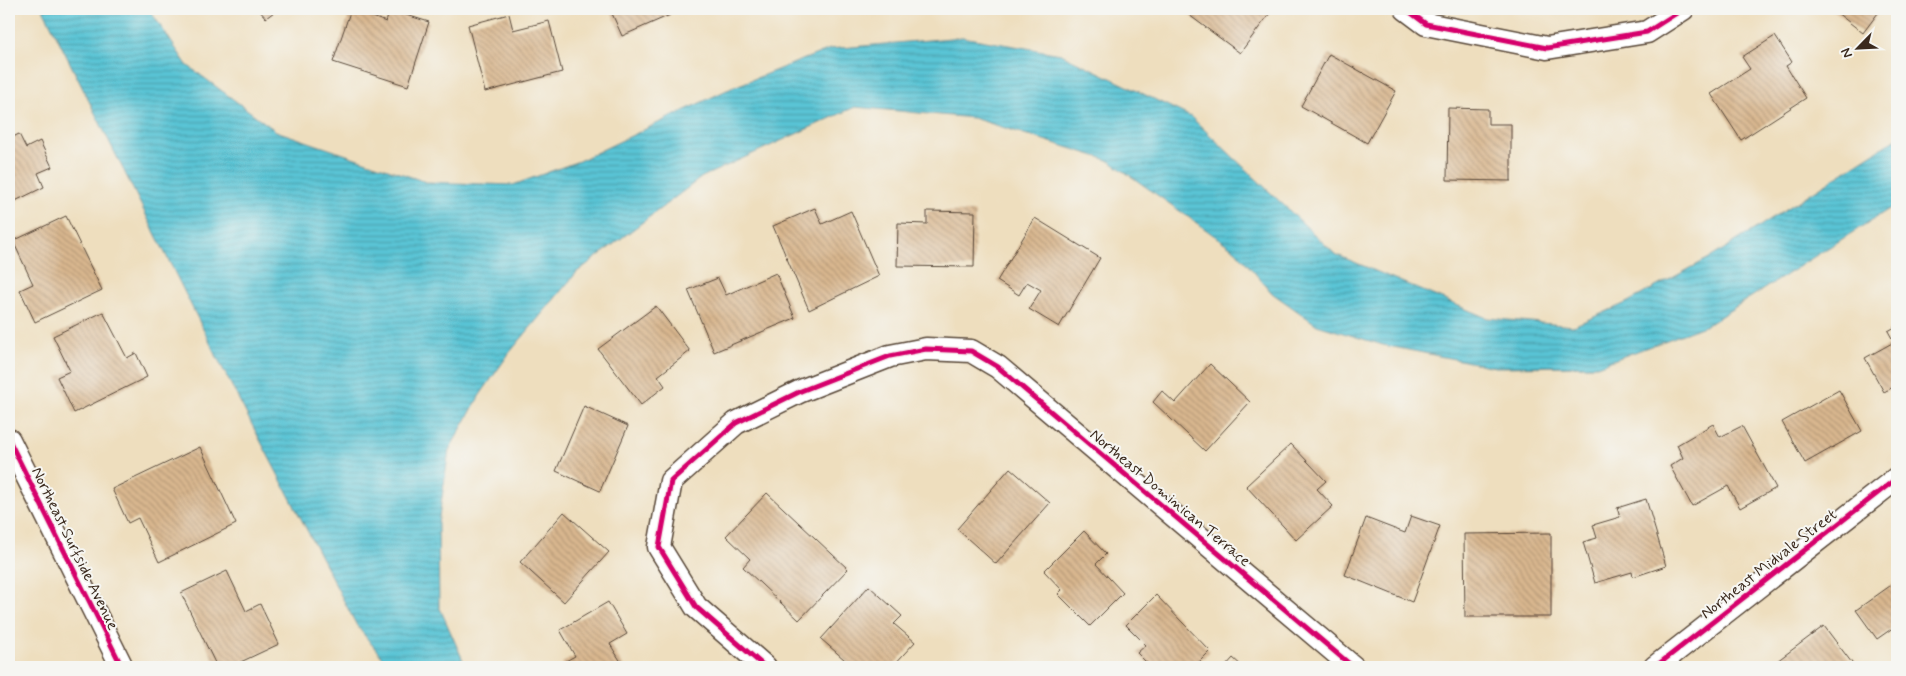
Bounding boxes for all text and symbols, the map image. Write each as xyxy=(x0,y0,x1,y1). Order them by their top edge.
north arrow xyxy=(1834,22,1884,72)
text: N xyxy=(1837,45,1857,61)
street label: Northeast Dominican Terrace xyxy=(1085,425,1255,572)
street label: Northeast Surfside Avenue xyxy=(26,464,123,634)
street label: Northeast Midvale Street xyxy=(1697,504,1841,624)

